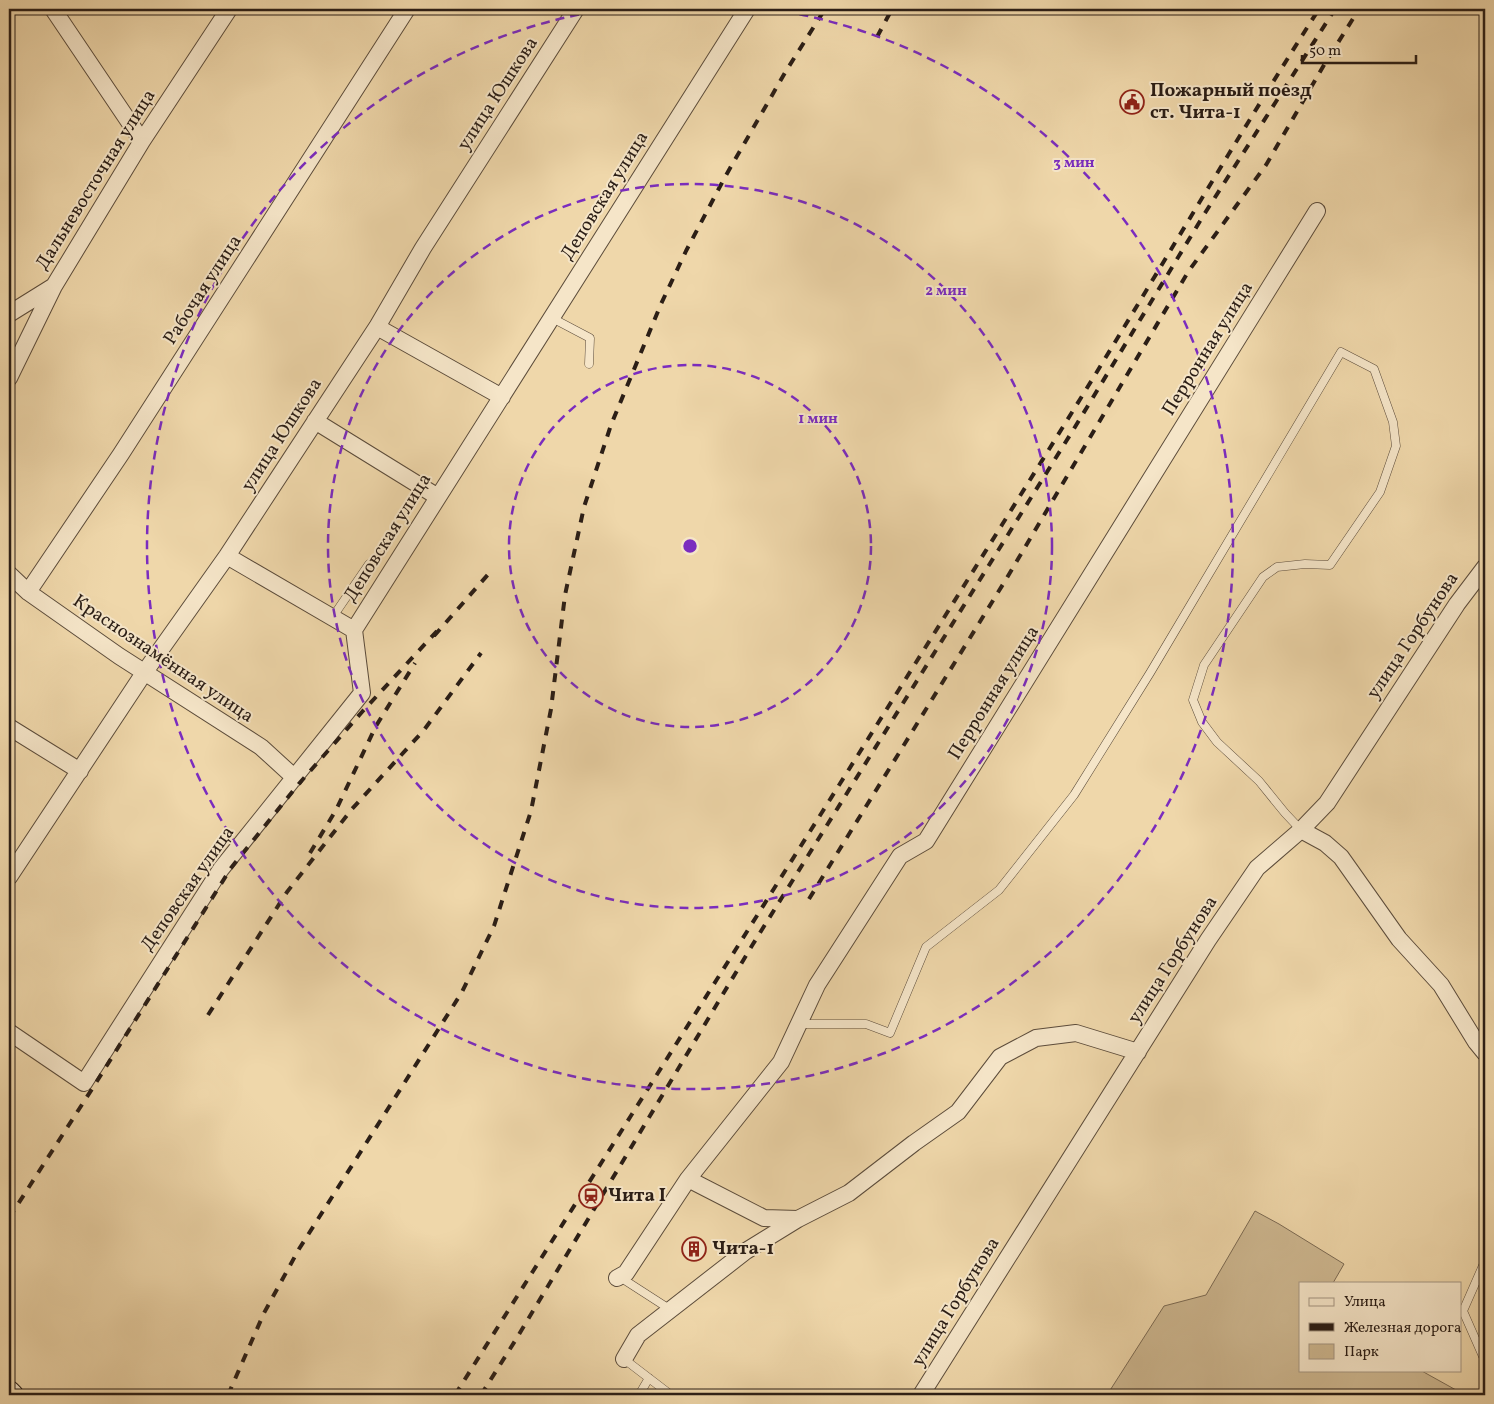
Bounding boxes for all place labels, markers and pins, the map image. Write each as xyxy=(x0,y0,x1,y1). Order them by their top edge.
place label: Пожарный поезд ст. Чита-1 xyxy=(1150,78,1312,126)
public building icon: Пожарный поезд ст. Чита-1 xyxy=(1119,89,1145,115)
centre of rings xyxy=(681,537,699,555)
station icon: Чита I xyxy=(578,1183,604,1209)
place label: Чита I xyxy=(608,1183,666,1209)
building icon: Чита-1 xyxy=(681,1236,707,1262)
place label: Чита-1 xyxy=(712,1236,774,1262)

